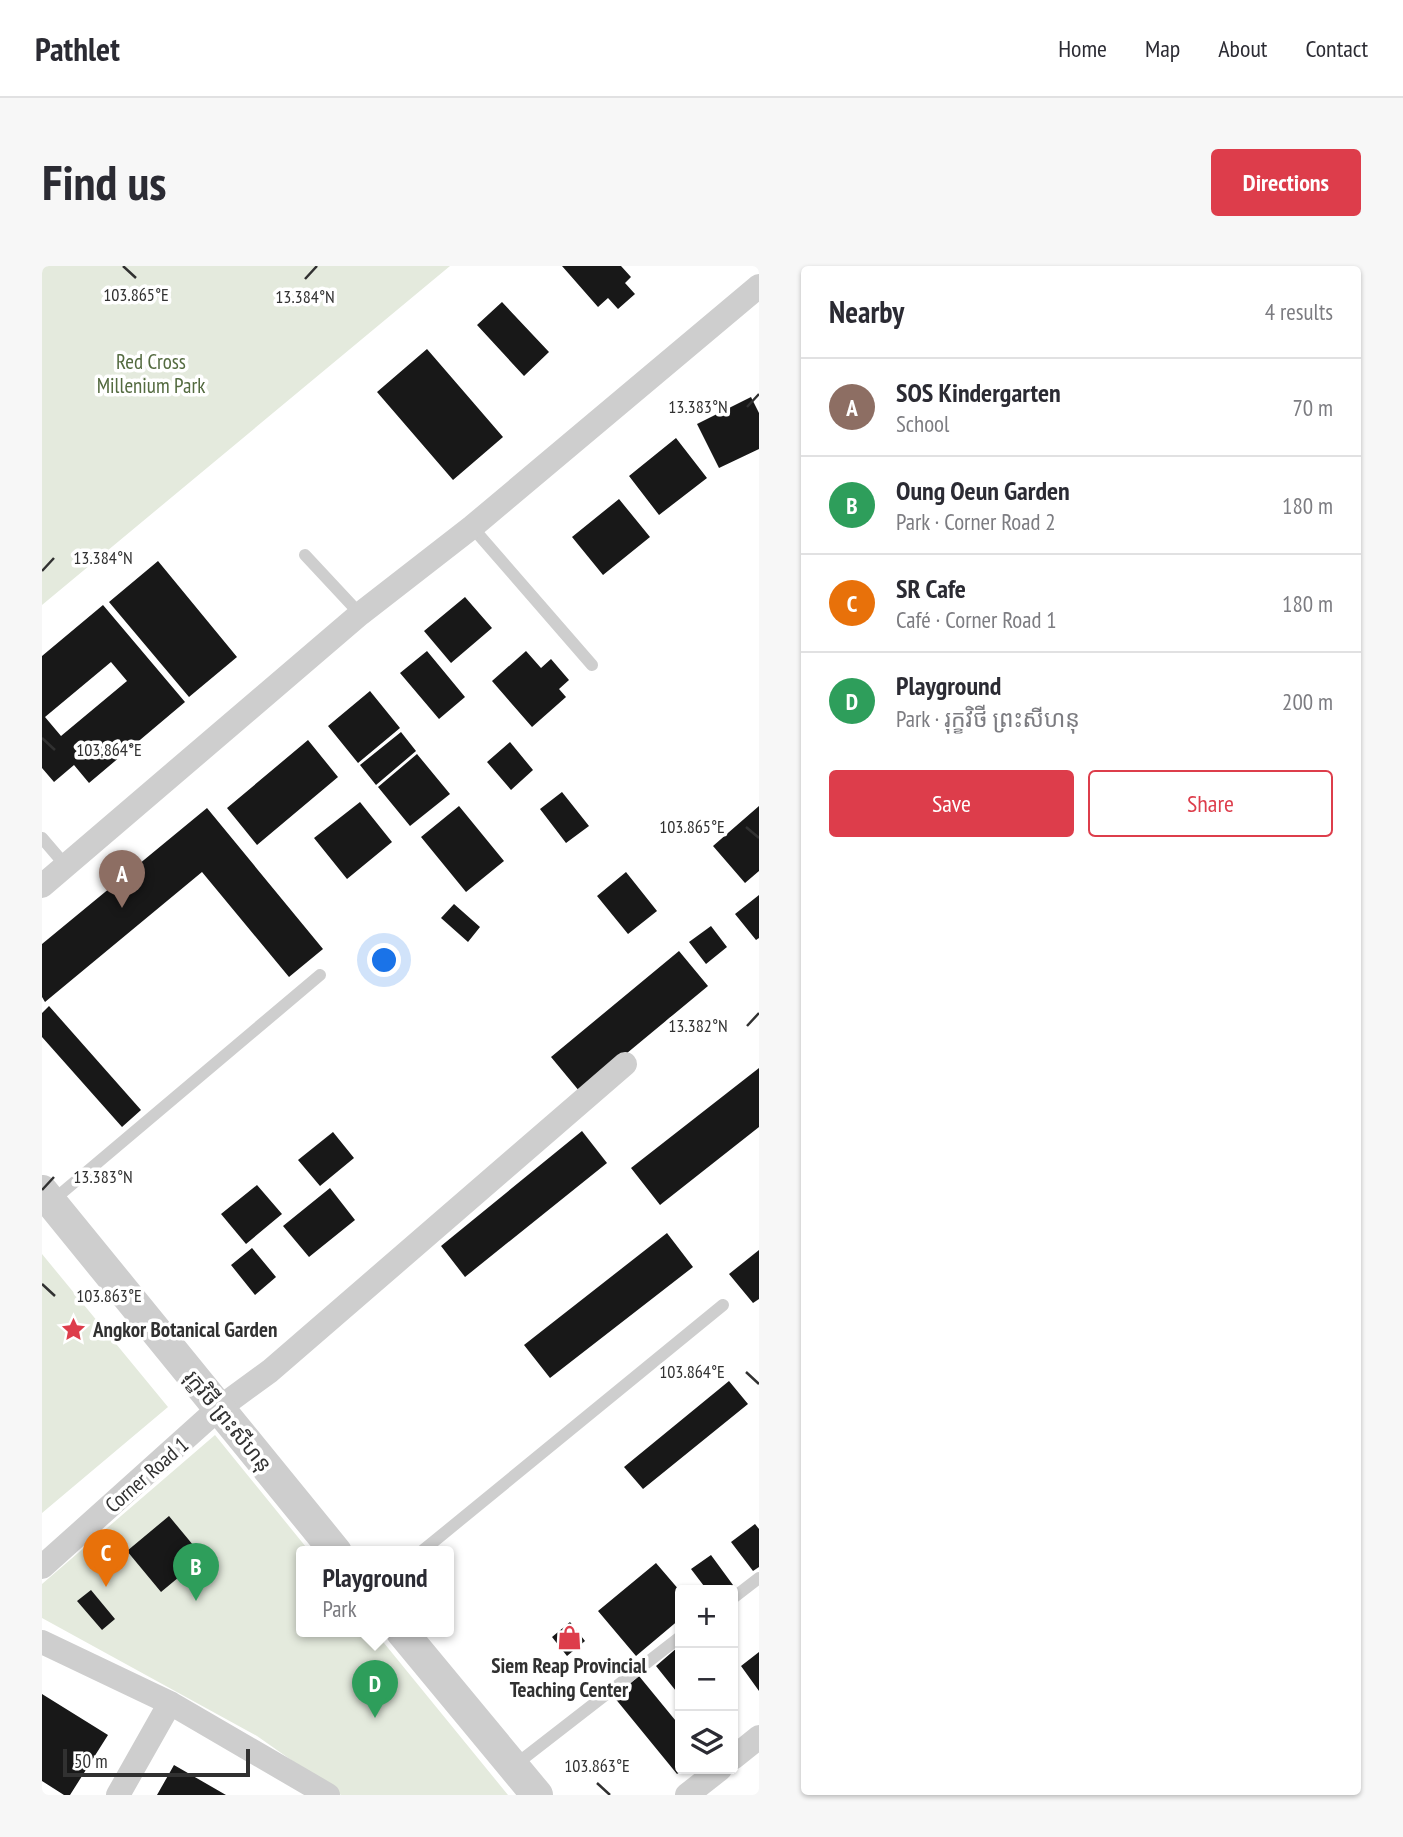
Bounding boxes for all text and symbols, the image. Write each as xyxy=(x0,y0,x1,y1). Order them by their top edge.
text: Pathlet xyxy=(35,27,120,70)
text: Home xyxy=(1058,33,1107,64)
text: Map xyxy=(1145,33,1180,64)
text: About xyxy=(1218,33,1267,64)
text: Contact xyxy=(1305,33,1368,64)
button: Directions xyxy=(1211,149,1361,216)
text: Find us xyxy=(42,150,166,214)
text: 103.865°E xyxy=(103,283,169,306)
text: 13.384°N xyxy=(275,285,335,308)
text: Nearby xyxy=(829,292,904,331)
text: 4 results xyxy=(1265,297,1333,326)
park label: Red Cross Millenium Park xyxy=(97,348,205,399)
text: SOS Kindergarten xyxy=(896,376,1061,409)
text: A xyxy=(846,393,858,422)
text: 70 m xyxy=(1292,393,1333,422)
text: 13.383°N xyxy=(668,395,728,418)
text: School xyxy=(896,409,949,438)
text: Oung Oeun Garden xyxy=(896,474,1070,507)
text: B xyxy=(846,491,858,520)
text: 180 m xyxy=(1282,491,1333,520)
text: Park · Corner Road 2 xyxy=(896,507,1056,536)
text: 13.384°N xyxy=(73,546,133,569)
text: SR Cafe xyxy=(896,572,966,605)
text: C xyxy=(847,589,857,618)
text: 180 m xyxy=(1282,589,1333,618)
text: Café · Corner Road 1 xyxy=(896,605,1057,634)
text: Playground xyxy=(896,669,1001,702)
text: D xyxy=(846,687,858,716)
text: 200 m xyxy=(1282,687,1333,716)
text: Park · រុក្ខវិថី ព្រះសីហនុ xyxy=(896,704,1080,733)
text: 103.864°E xyxy=(76,738,142,761)
button: Save xyxy=(829,770,1074,837)
button: Share xyxy=(1088,770,1333,837)
text: 103.865°E xyxy=(659,815,725,838)
pin: A xyxy=(99,850,145,908)
your location xyxy=(367,943,401,977)
text: 13.382°N xyxy=(668,1014,728,1037)
text: 13.383°N xyxy=(73,1165,133,1188)
text: 103.863°E xyxy=(76,1284,142,1307)
place icon: Angkor Botanical Garden xyxy=(59,1316,87,1344)
place label: Angkor Botanical Garden xyxy=(92,1316,277,1343)
text: 103.864°E xyxy=(659,1360,725,1383)
street label: រុក្ខវិថី ព្រះសីហនុ xyxy=(179,1364,278,1478)
street label: Corner Road 1 xyxy=(99,1431,194,1518)
pin: C xyxy=(83,1529,129,1587)
pin: B xyxy=(173,1543,219,1601)
popup xyxy=(296,1546,454,1637)
text: Playground xyxy=(322,1561,428,1594)
map controls xyxy=(675,1585,738,1774)
button: + xyxy=(675,1585,738,1648)
text: Park xyxy=(322,1594,357,1623)
shop icon: Siem Reap Provincial Teaching Center xyxy=(555,1623,583,1651)
button: − xyxy=(675,1648,738,1711)
place label: Siem Reap Provincial Teaching Center xyxy=(491,1652,648,1703)
pin: D xyxy=(352,1660,398,1718)
button: layers xyxy=(675,1711,738,1774)
scale bar xyxy=(63,1746,250,1778)
text: 50 m xyxy=(74,1749,108,1773)
text: 103.863°E xyxy=(564,1754,630,1777)

